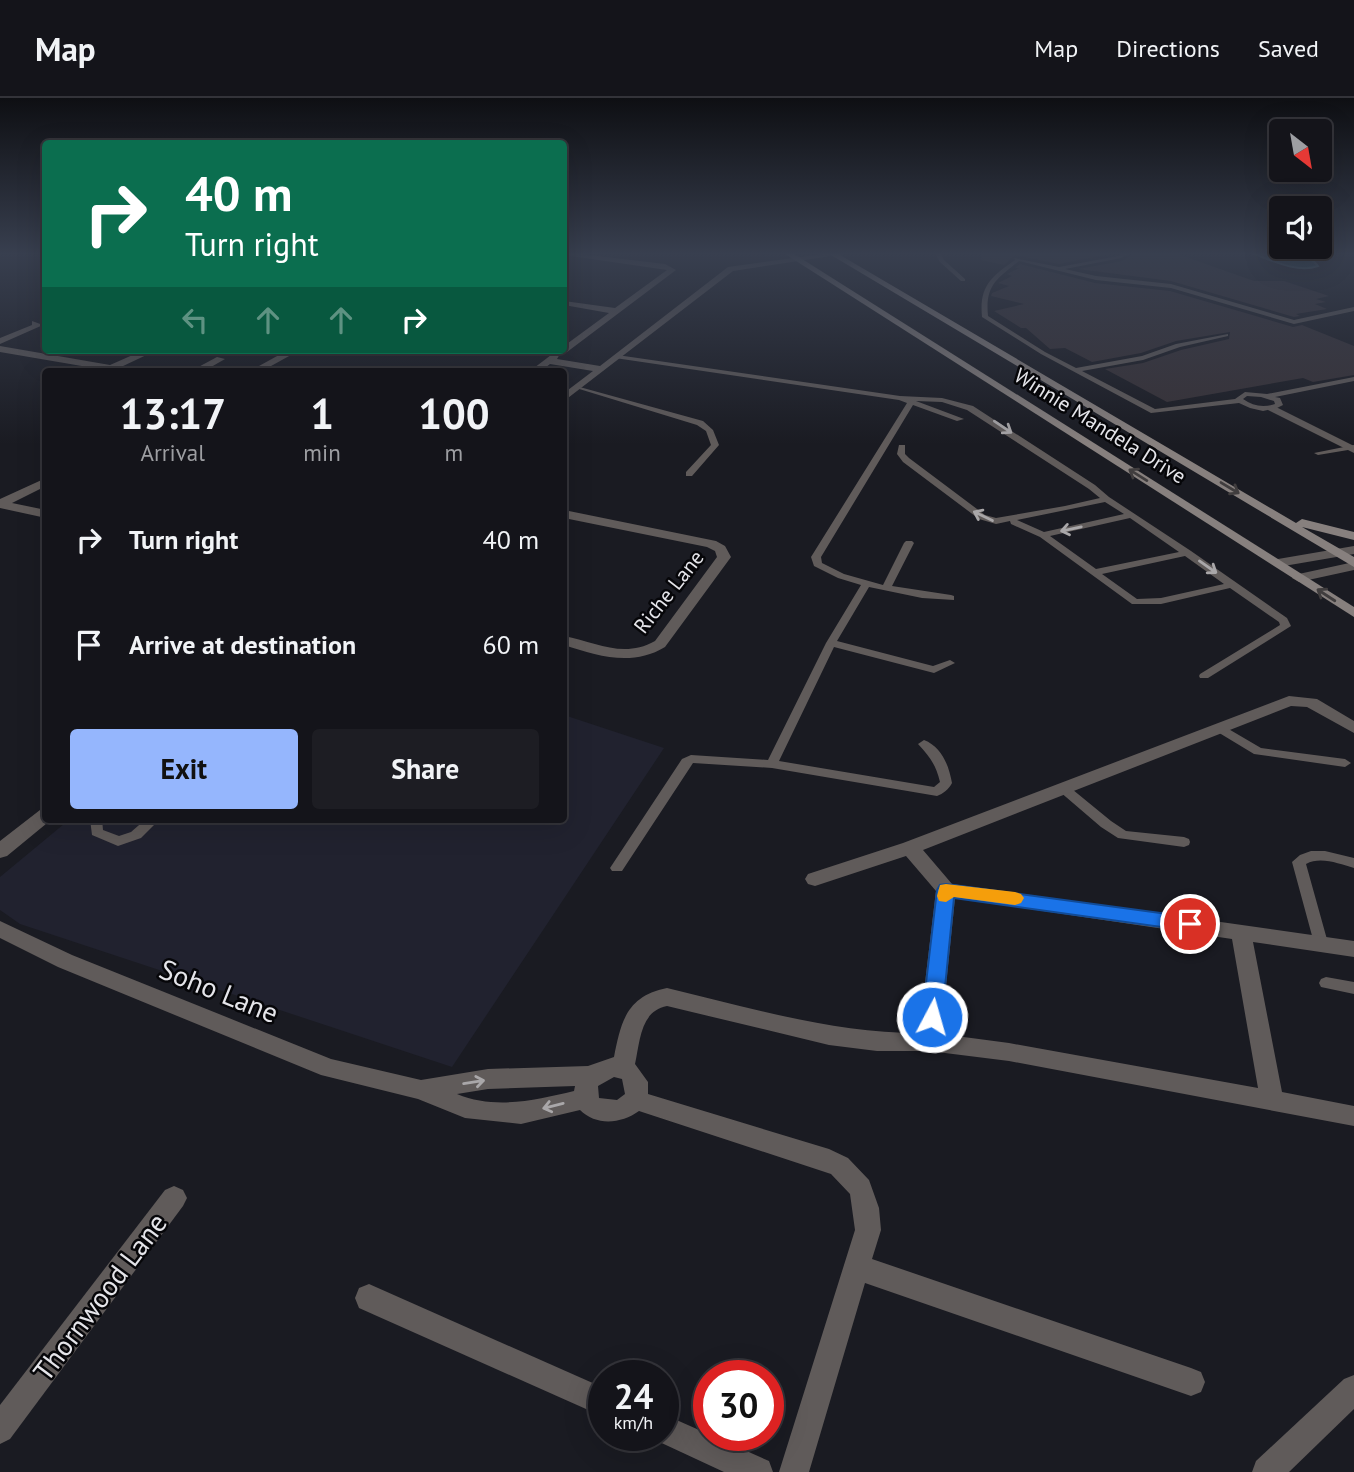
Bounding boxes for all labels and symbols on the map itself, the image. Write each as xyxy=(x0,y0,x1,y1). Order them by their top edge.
north arrow xyxy=(1269,119,1332,182)
street label: Winnie Mandela Drive xyxy=(1009,362,1191,489)
one-way arrow xyxy=(993,420,1012,435)
one-way arrow xyxy=(1129,467,1149,481)
one-way arrow xyxy=(1219,481,1239,495)
one-way arrow xyxy=(974,508,994,522)
one-way arrow xyxy=(1060,523,1083,537)
street label: Riche Lane xyxy=(628,545,710,639)
one-way arrow xyxy=(1198,560,1217,574)
one-way arrow xyxy=(1317,588,1337,602)
pin xyxy=(1160,894,1220,954)
street label: Soho Lane xyxy=(154,950,284,1031)
position arrow xyxy=(895,980,969,1054)
one-way arrow xyxy=(462,1075,484,1088)
one-way arrow xyxy=(542,1100,565,1113)
street label: Thornwood Lane xyxy=(24,1205,175,1388)
speed limit sign: 30 xyxy=(693,1360,784,1451)

